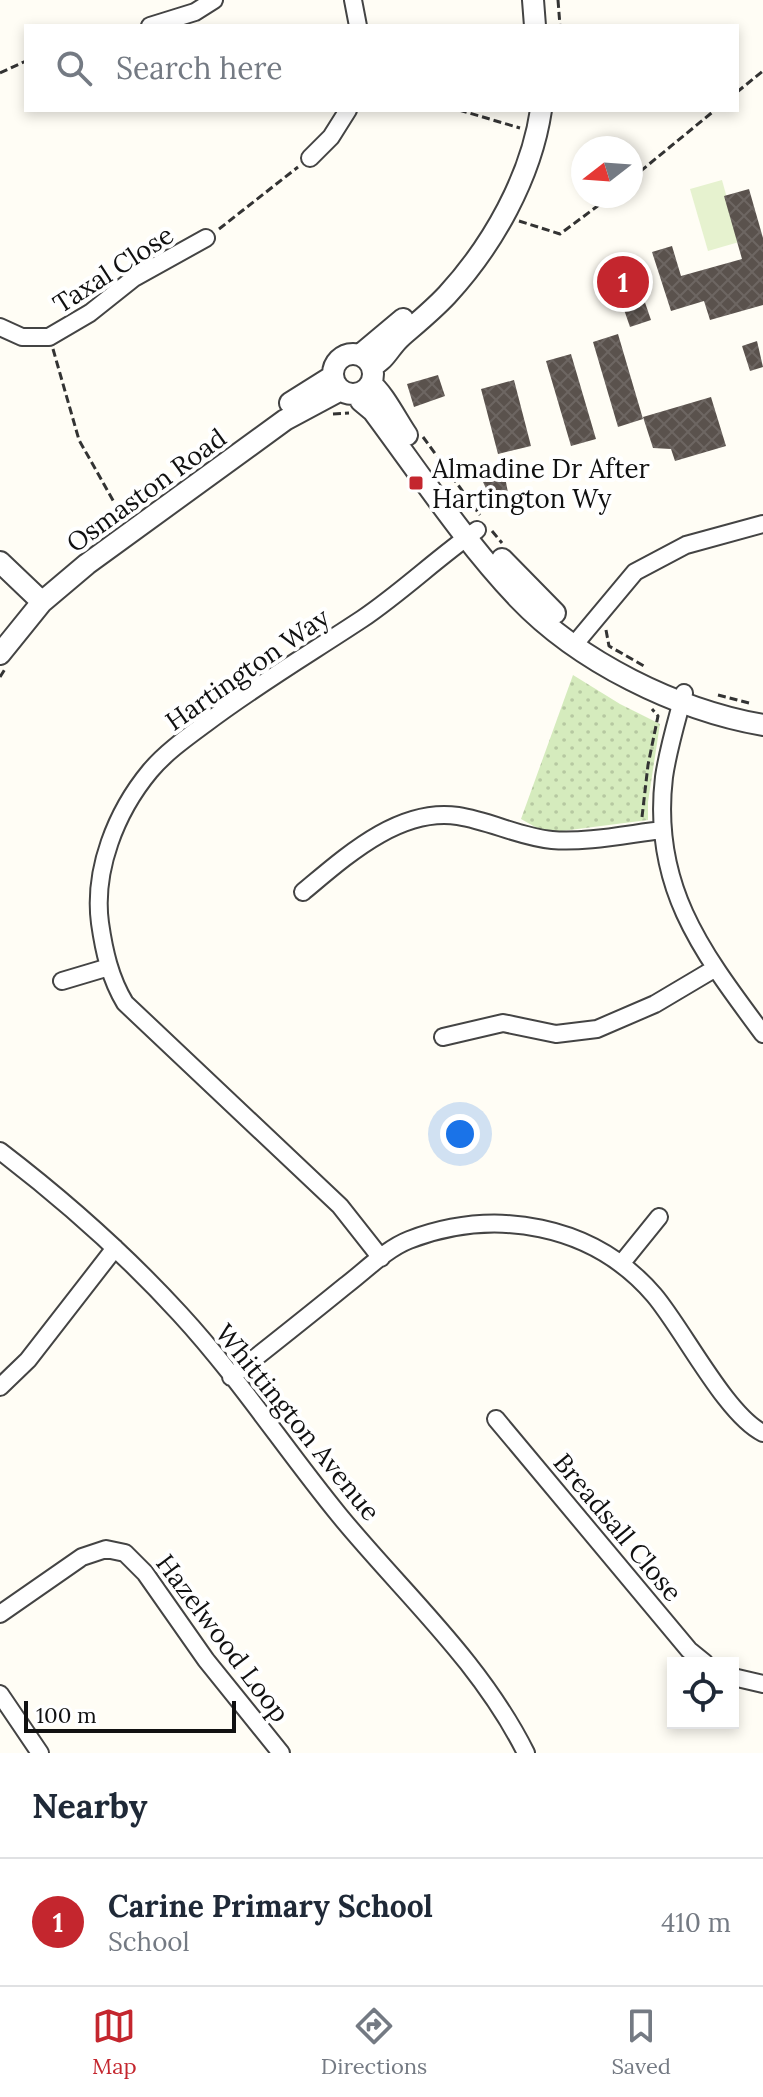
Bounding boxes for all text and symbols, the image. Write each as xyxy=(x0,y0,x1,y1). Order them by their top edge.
search box xyxy=(24,24,739,112)
icon: search xyxy=(52,46,96,90)
text: Search here xyxy=(116,49,283,87)
north arrow xyxy=(571,136,643,208)
street label: Taxal Close xyxy=(47,218,179,320)
pin: 1 xyxy=(597,252,649,312)
street label: Osmaston Road xyxy=(60,421,232,559)
place label: Almadine Dr After Hartington Wy xyxy=(431,452,651,515)
marker: Almadine Dr After Hartington Wy xyxy=(407,474,425,492)
street label: Hartington Way xyxy=(159,600,335,738)
your location xyxy=(440,1114,480,1154)
street label: Whittington Avenue xyxy=(208,1317,388,1527)
street label: Breadsall Close xyxy=(547,1446,689,1608)
street label: Hazelwood Loop xyxy=(149,1547,297,1729)
map controls xyxy=(667,1657,739,1729)
button: locate xyxy=(667,1657,739,1729)
scale bar xyxy=(24,1697,236,1733)
text: 100 m xyxy=(36,1701,97,1729)
text: Nearby xyxy=(32,1784,148,1827)
text: Carine Primary School xyxy=(108,1887,433,1925)
text: 1 xyxy=(53,1906,63,1939)
text: 410 m xyxy=(661,1906,731,1939)
text: School xyxy=(108,1925,190,1958)
tab: Map xyxy=(92,2004,137,2080)
tab: Directions xyxy=(321,2004,427,2080)
tab: Saved xyxy=(611,2004,671,2080)

